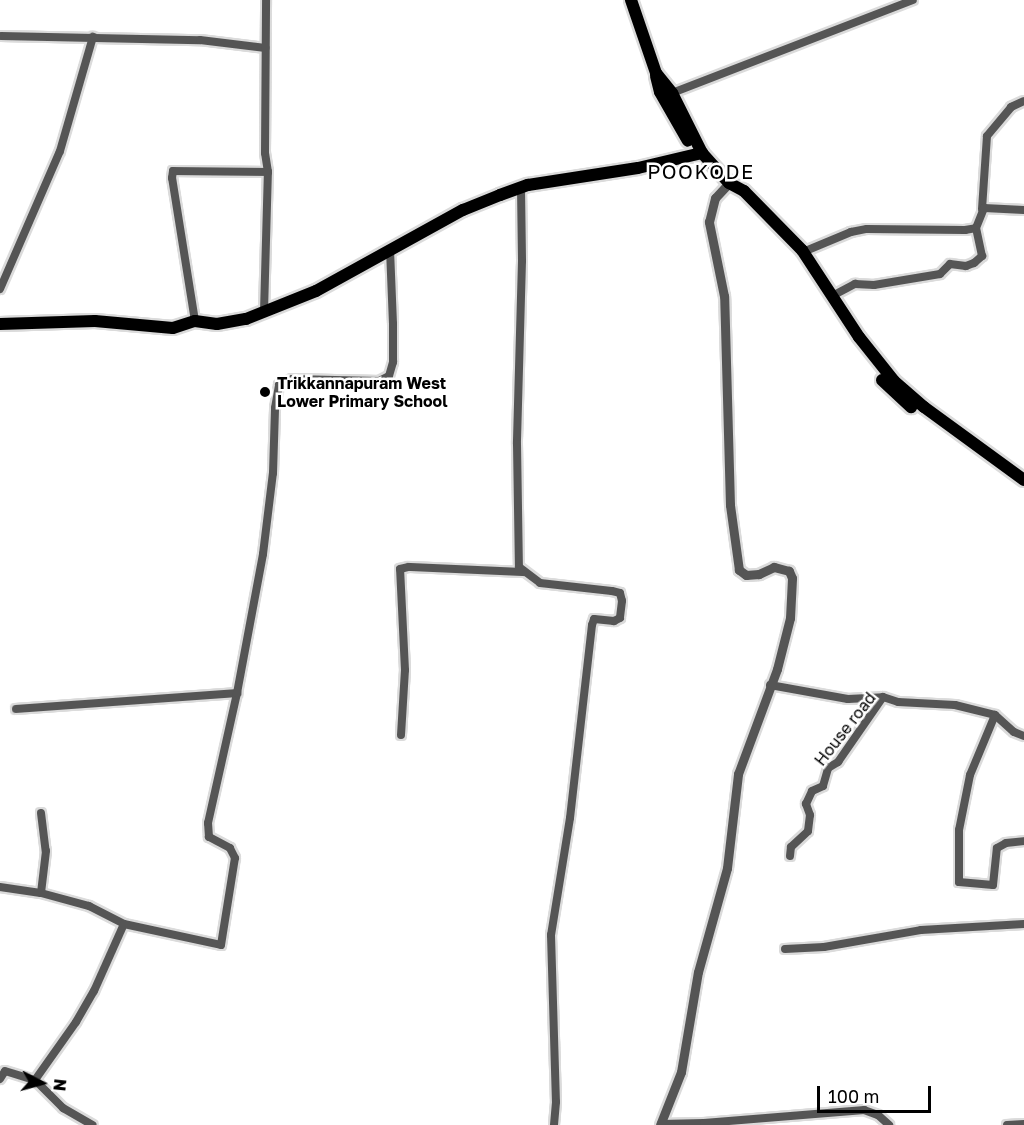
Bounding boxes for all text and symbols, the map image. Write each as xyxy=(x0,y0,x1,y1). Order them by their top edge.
district label: POOKODE xyxy=(647,159,755,183)
place label: Trikkannapuram West Lower Primary School xyxy=(277,373,448,411)
marker: Trikkannapuram West Lower Primary School xyxy=(258,385,272,399)
street label: House road xyxy=(810,689,880,769)
north arrow xyxy=(12,1053,72,1113)
scale bar xyxy=(820,1074,934,1112)
text: N xyxy=(49,1078,70,1092)
text: 100 m xyxy=(828,1085,879,1107)

